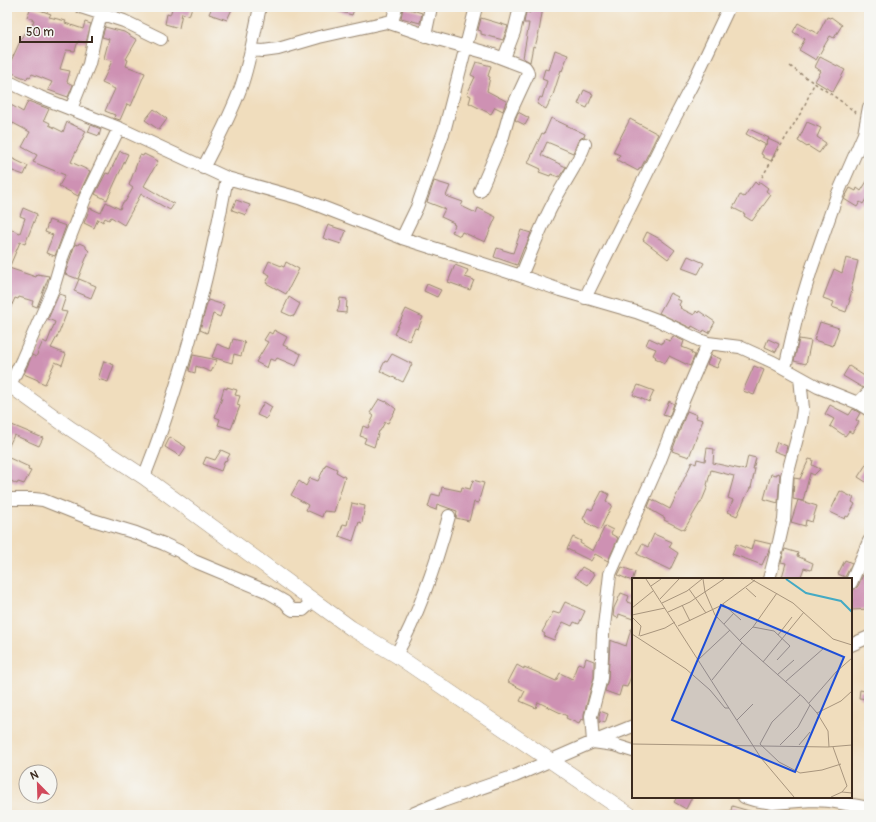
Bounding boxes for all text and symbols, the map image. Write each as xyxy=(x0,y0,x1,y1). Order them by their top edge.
scale bar xyxy=(20,18,92,44)
text: 50 m xyxy=(26,25,54,40)
inset map xyxy=(632,578,852,798)
north arrow xyxy=(18,764,58,804)
text: N xyxy=(28,768,41,783)

